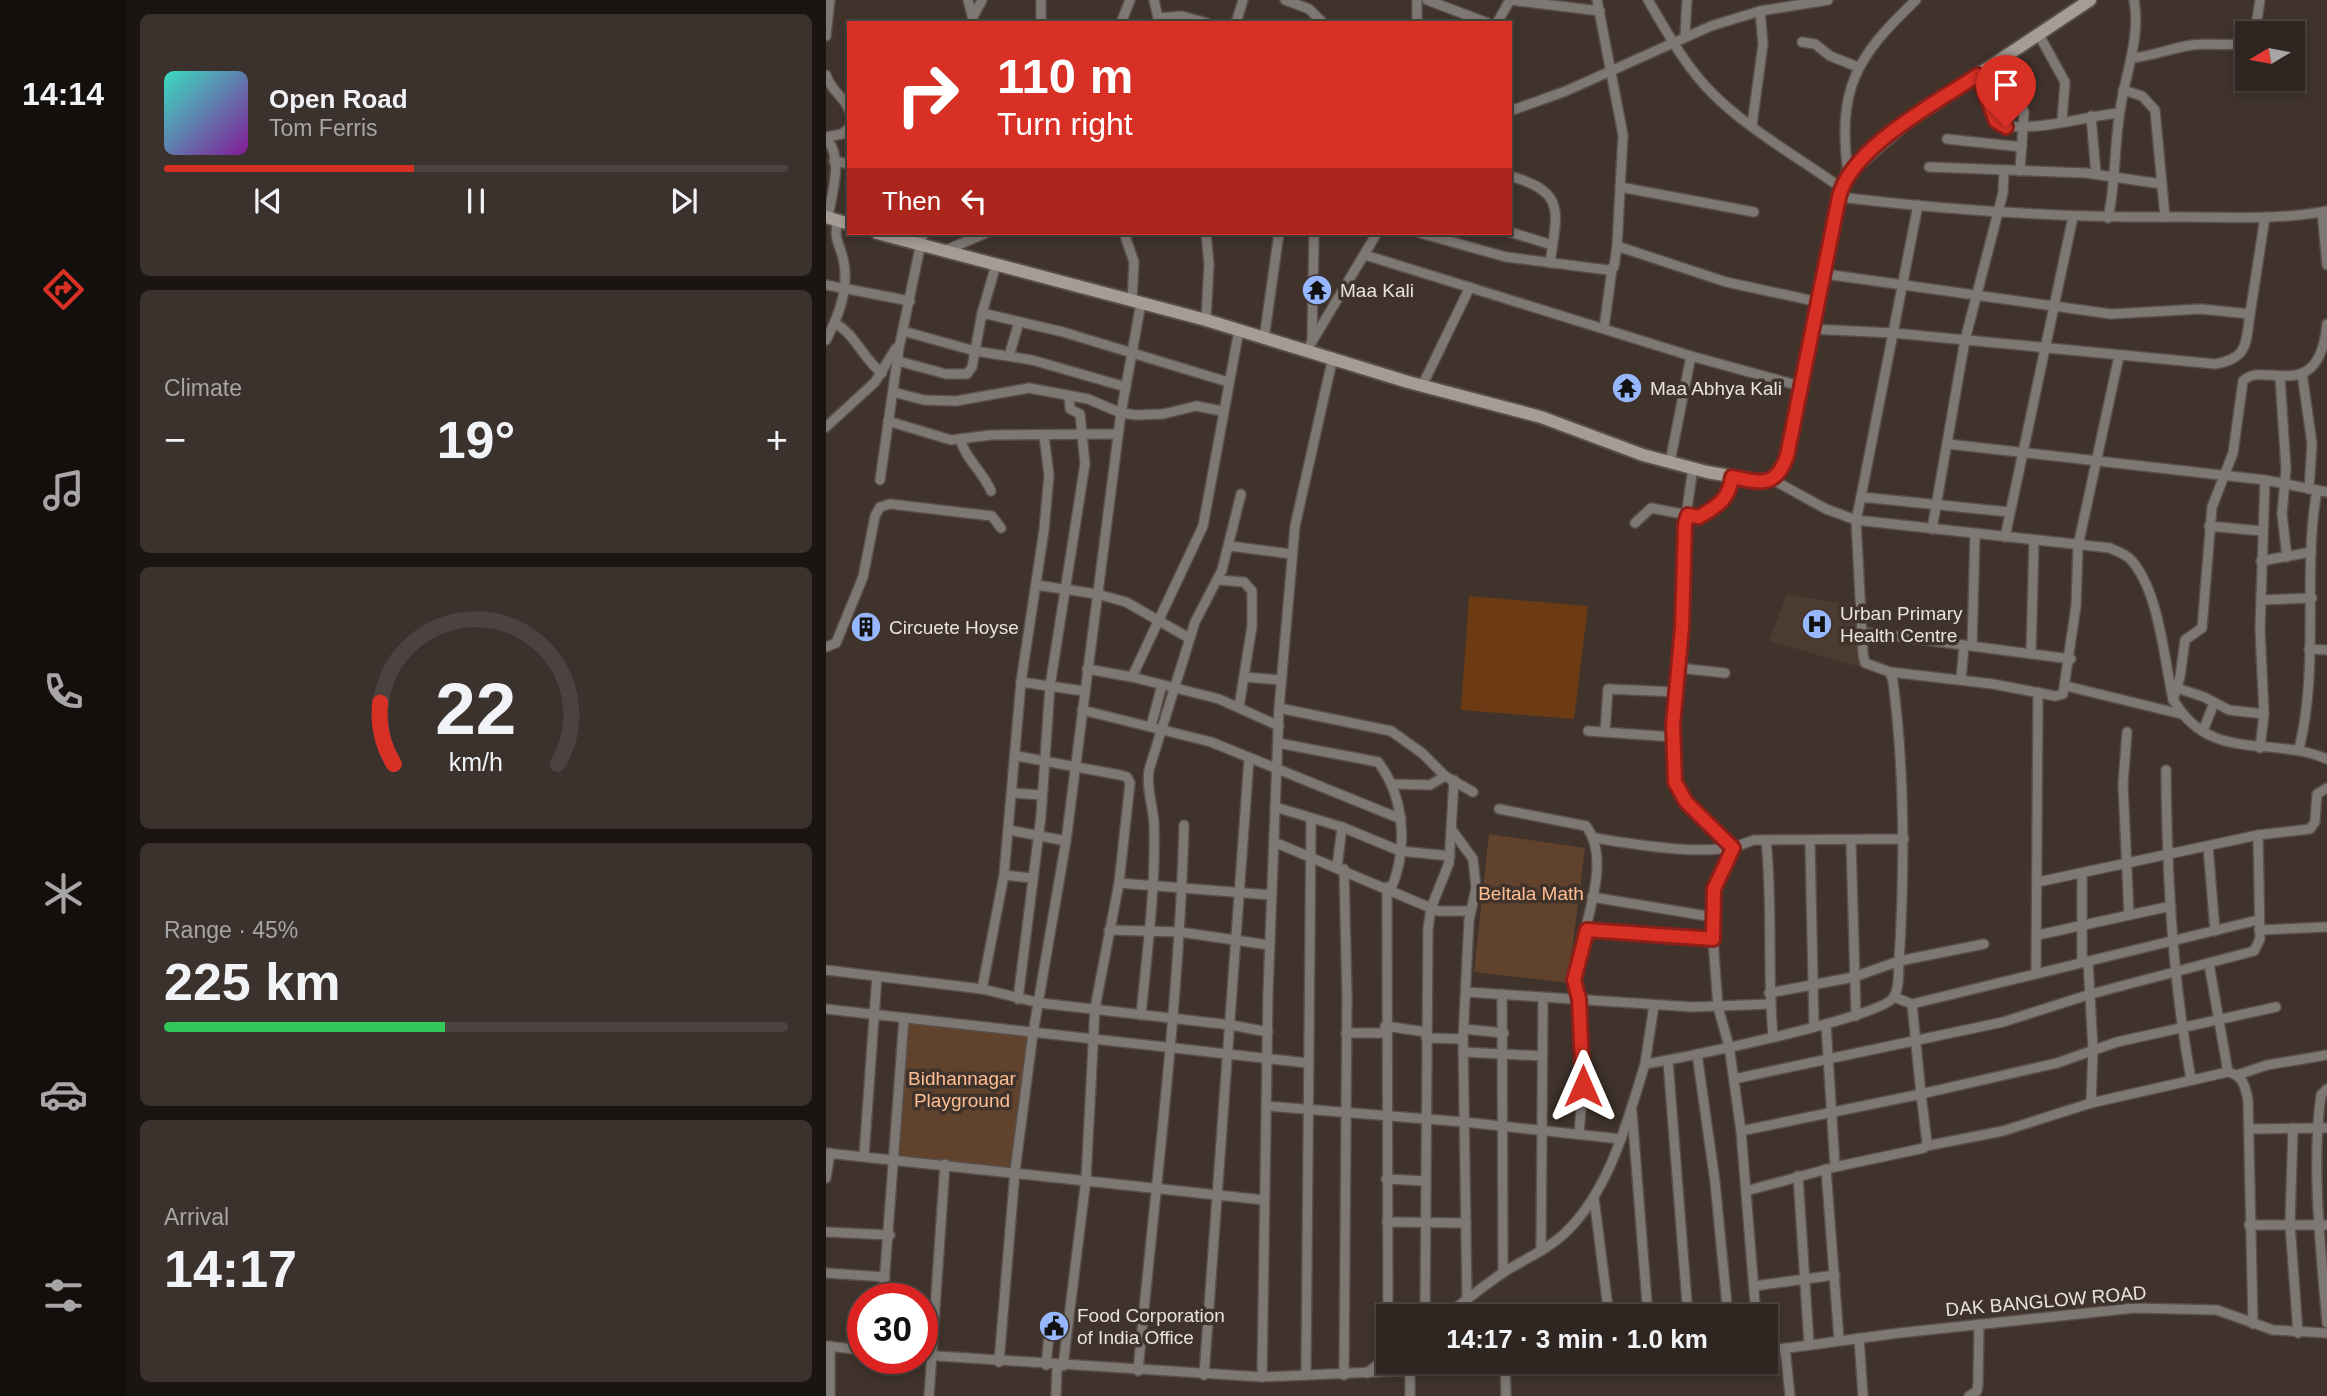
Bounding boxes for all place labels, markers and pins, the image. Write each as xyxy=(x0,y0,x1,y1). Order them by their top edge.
pin xyxy=(1976,55,2036,127)
temple icon: Maa Kali xyxy=(1300,273,1334,307)
place label: Maa Kali xyxy=(1340,280,1414,301)
temple icon: Maa Abhya Kali xyxy=(1610,371,1644,405)
place label: Maa Abhya Kali xyxy=(1650,378,1782,399)
place label: Urban Primary Health Centre xyxy=(1840,603,1963,646)
hospital icon: Urban Primary Health Centre xyxy=(1800,607,1834,641)
building icon: Circuete Hoyse xyxy=(849,610,883,644)
place label: Circuete Hoyse xyxy=(889,617,1019,638)
place label: Food Corporation of India Office xyxy=(1077,1305,1225,1348)
public building icon: Food Corporation of India Office xyxy=(1037,1309,1071,1343)

